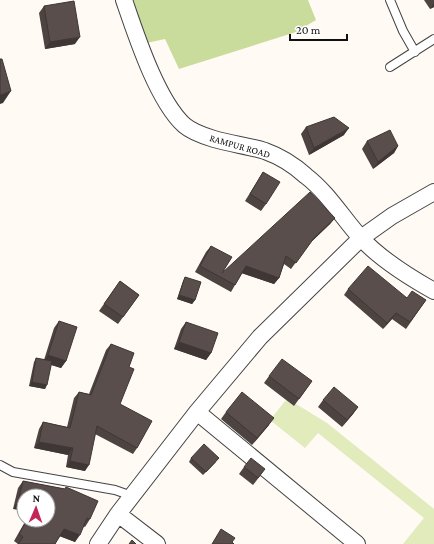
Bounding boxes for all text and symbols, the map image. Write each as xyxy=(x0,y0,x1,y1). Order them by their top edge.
scale bar xyxy=(290,16,347,42)
text: 20 m xyxy=(296,23,321,37)
street label: RAMPUR ROAD xyxy=(208,132,272,160)
north arrow xyxy=(16,488,56,528)
text: N xyxy=(32,492,41,504)

